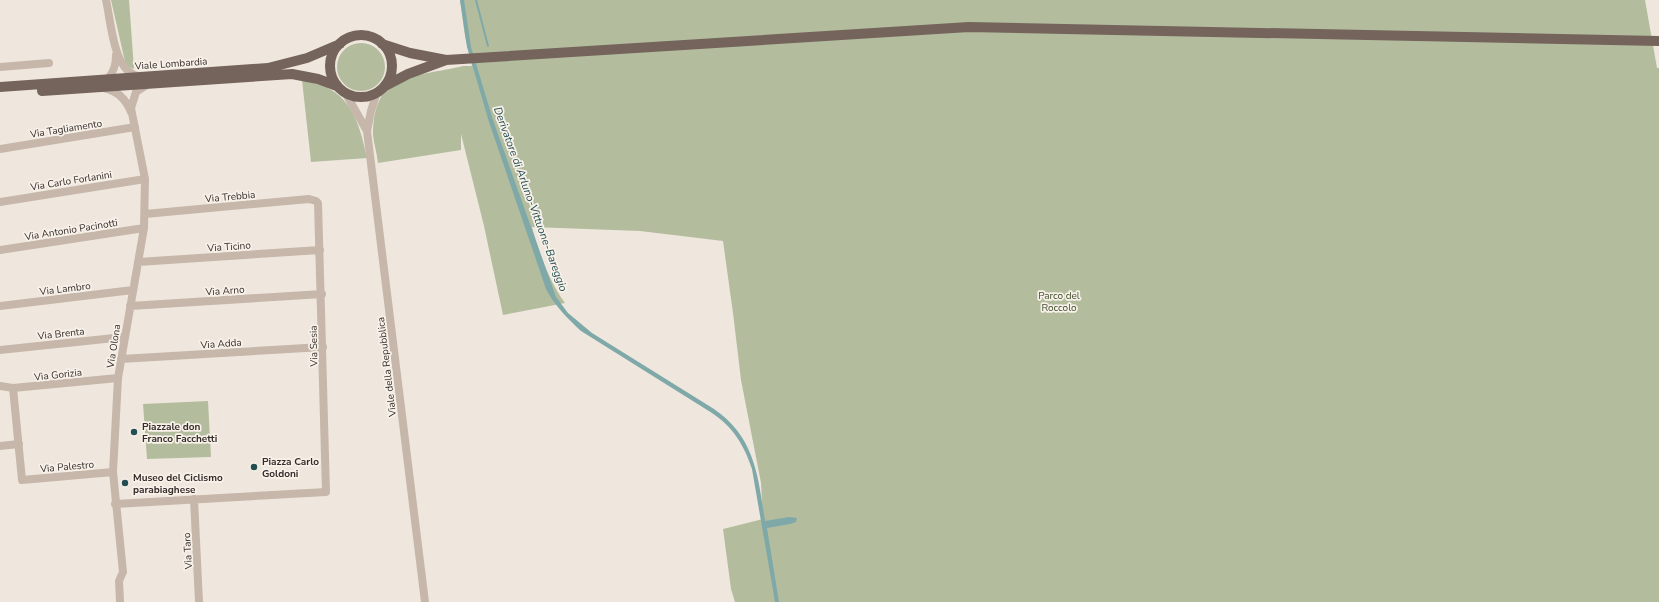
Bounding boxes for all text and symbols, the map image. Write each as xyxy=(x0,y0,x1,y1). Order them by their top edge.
street label: Viale Lombardia xyxy=(133,54,208,74)
water label: Derivatore di Arluno-Vittuone-Bareggio xyxy=(490,105,571,294)
street label: Via Tagliamento xyxy=(28,116,104,142)
street label: Via Carlo Forlanini xyxy=(28,168,113,194)
street label: Via Trebbia xyxy=(203,188,256,206)
street label: Via Antonio Pacinotti xyxy=(23,216,119,244)
street label: Via Ticino xyxy=(206,238,252,256)
street label: Via Lambro xyxy=(38,279,92,299)
street label: Via Arno xyxy=(204,283,246,299)
park label: Parco del Roccolo xyxy=(1038,289,1080,315)
street label: Viale della Repubblica xyxy=(374,316,400,419)
street label: Via Olona xyxy=(103,323,124,370)
street label: Via Brenta xyxy=(36,325,85,344)
street label: Via Sesia xyxy=(307,325,321,368)
street label: Via Adda xyxy=(199,336,242,352)
street label: Via Gorizia xyxy=(32,366,83,385)
place label: Piazzale don Franco Facchetti xyxy=(142,420,217,446)
marker: Piazzale don Franco Facchetti xyxy=(129,427,139,437)
place label: Piazza Carlo Goldoni xyxy=(262,455,319,481)
street label: Via Palestro xyxy=(39,458,95,476)
marker: Piazza Carlo Goldoni xyxy=(249,462,259,472)
place label: Museo del Ciclismo parabiaghese xyxy=(133,471,223,497)
marker: Museo del Ciclismo parabiaghese xyxy=(120,478,130,488)
street label: Via Taro xyxy=(180,532,196,571)

